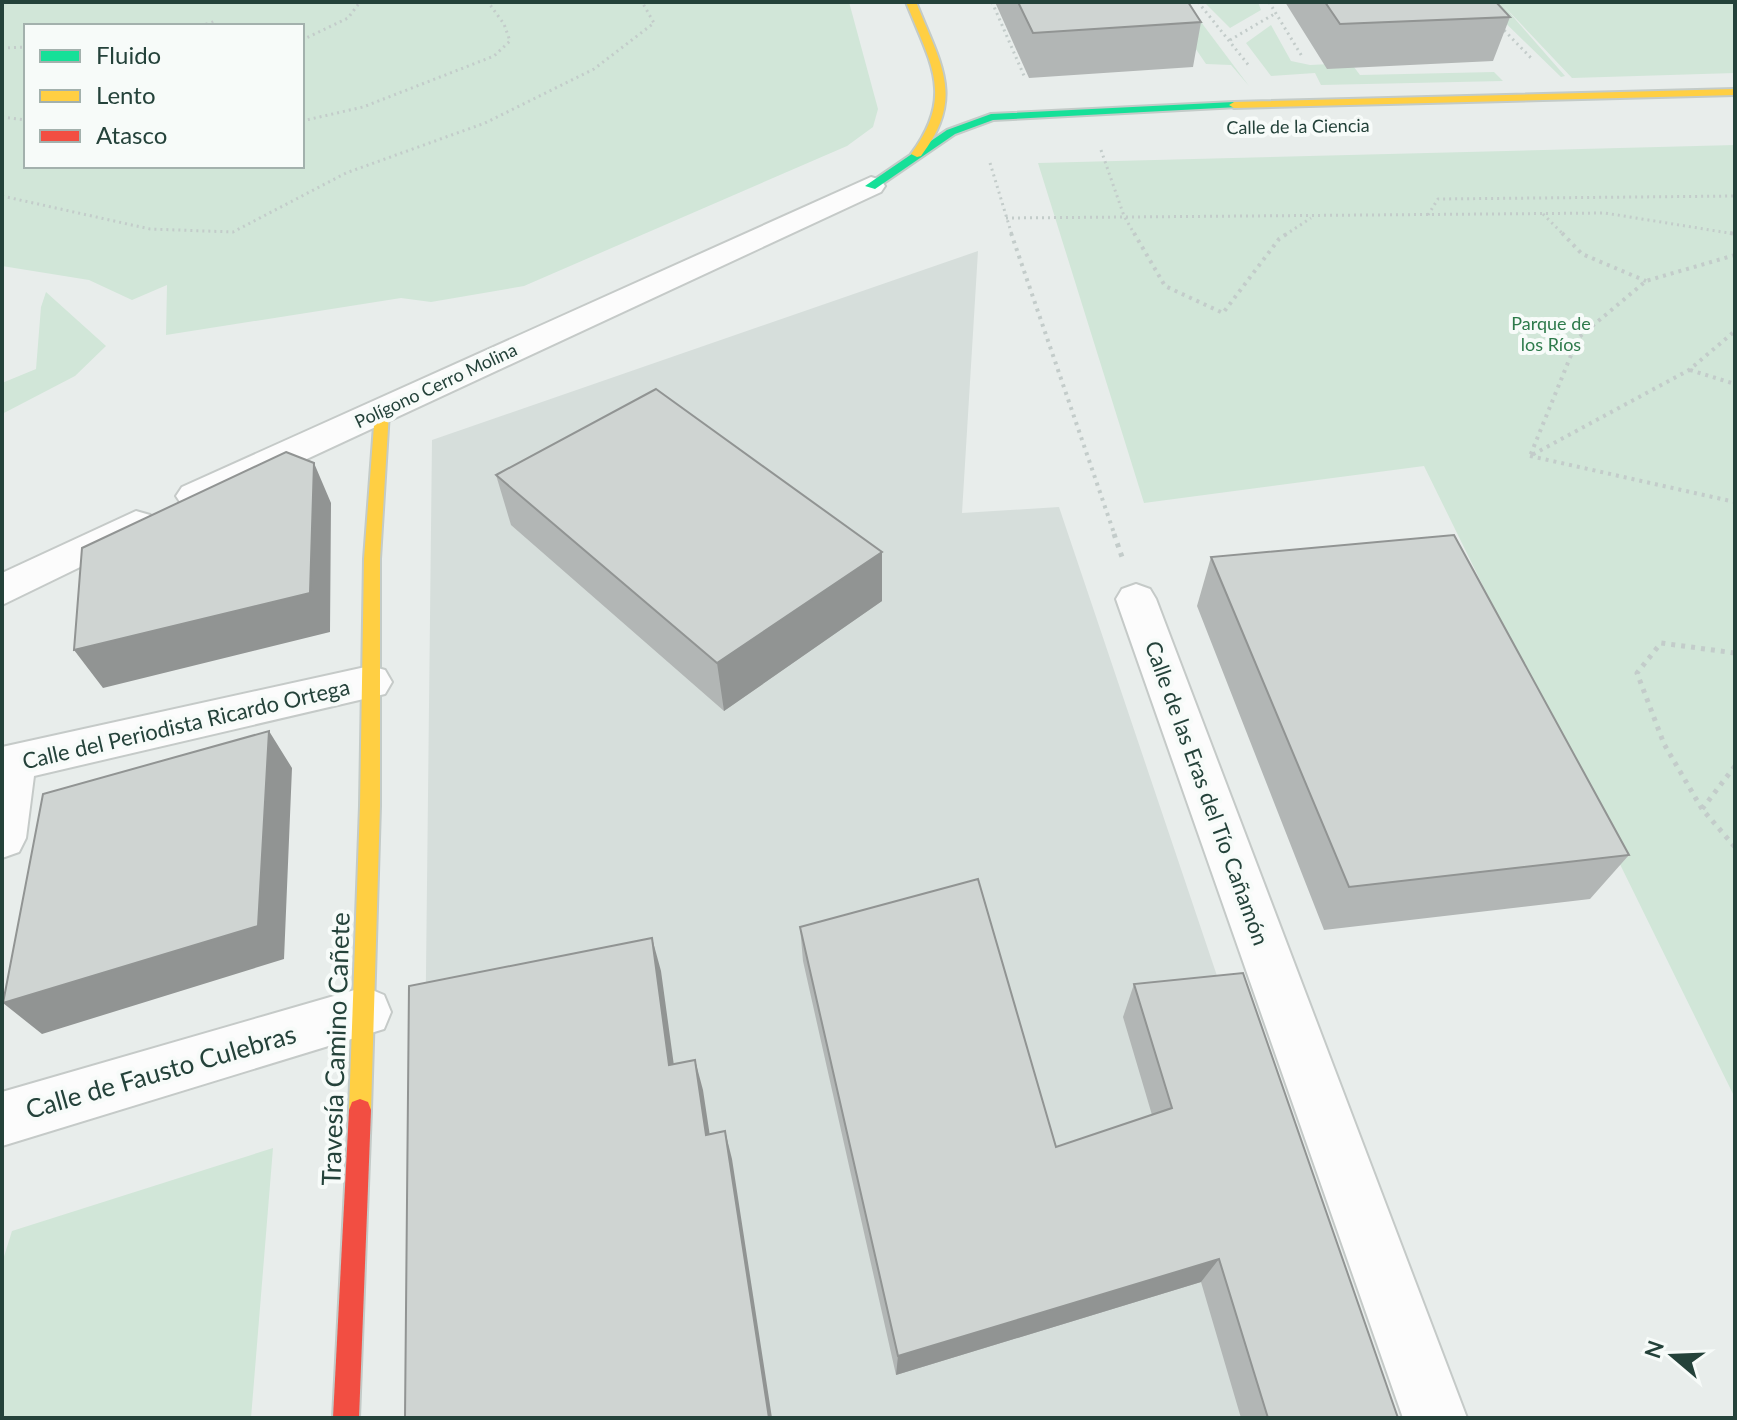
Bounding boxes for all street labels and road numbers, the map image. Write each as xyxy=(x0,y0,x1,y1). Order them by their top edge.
street label: Calle de la Ciencia xyxy=(1226,114,1370,138)
street label: Polígono Cerro Molina xyxy=(351,338,520,432)
street label: Calle de las Eras del Tío Cañamón xyxy=(1140,637,1275,949)
street label: Calle del Periodista Ricardo Ortega xyxy=(20,673,352,774)
street label: Travesía Camino Cañete xyxy=(314,912,356,1186)
street label: Calle de Fausto Culebras xyxy=(22,1017,300,1125)

